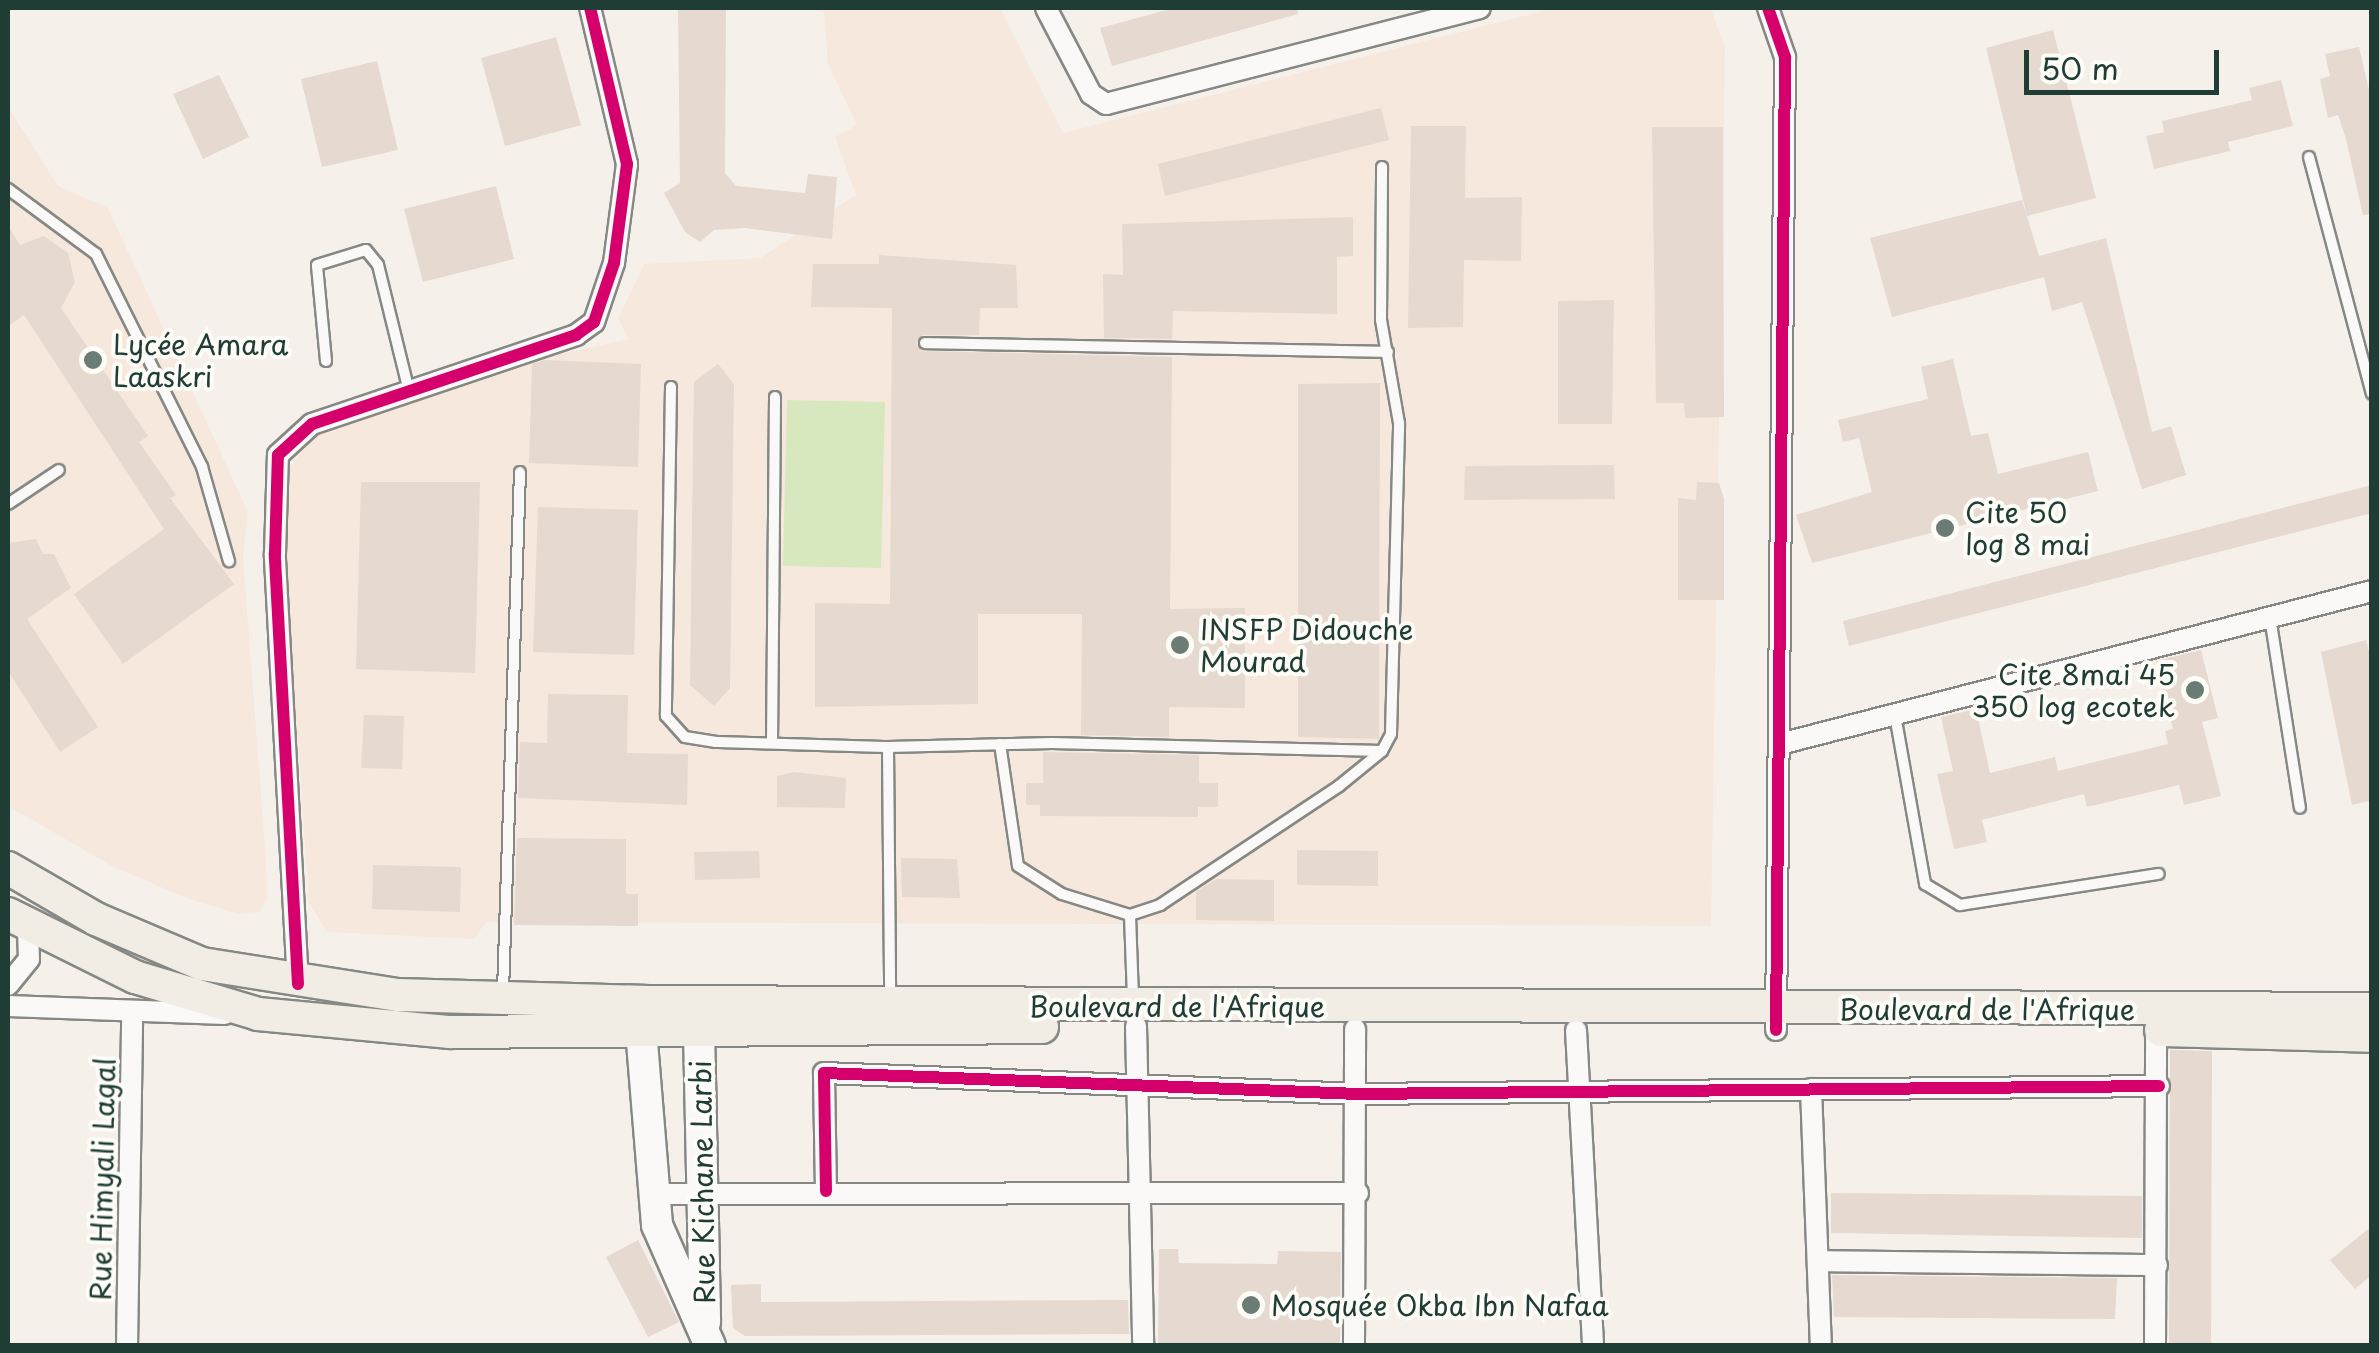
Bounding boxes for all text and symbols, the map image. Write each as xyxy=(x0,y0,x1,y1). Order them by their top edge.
scale bar xyxy=(2029,30,2224,92)
text: 50 m xyxy=(2041,45,2119,90)
place label: Lycée Amara Laaskri xyxy=(113,327,291,393)
marker: Lycée Amara Laaskri xyxy=(82,349,104,371)
place label: Cite 50 log 8 mai xyxy=(1965,495,2090,561)
marker: Cite 50 log 8 mai xyxy=(1934,517,1956,539)
place label: INSFP Didouche Mourad xyxy=(1200,612,1417,678)
marker: INSFP Didouche Mourad xyxy=(1169,634,1191,656)
place label: Cite 8mai 45 350 log ecotek xyxy=(1974,657,2175,723)
marker: Cite 8mai 45 350 log ecotek xyxy=(2184,679,2206,701)
street label: Boulevard de l'Afrique xyxy=(1029,989,1325,1023)
street label: Boulevard de l'Afrique xyxy=(1839,992,2135,1026)
street label: Rue Himyali Lagal xyxy=(83,1055,121,1303)
street label: Rue Kichane Larbi xyxy=(683,1059,721,1305)
place label: Mosquée Okba Ibn Nafaa xyxy=(1271,1288,1614,1322)
marker: Mosquée Okba Ibn Nafaa xyxy=(1240,1294,1262,1316)

